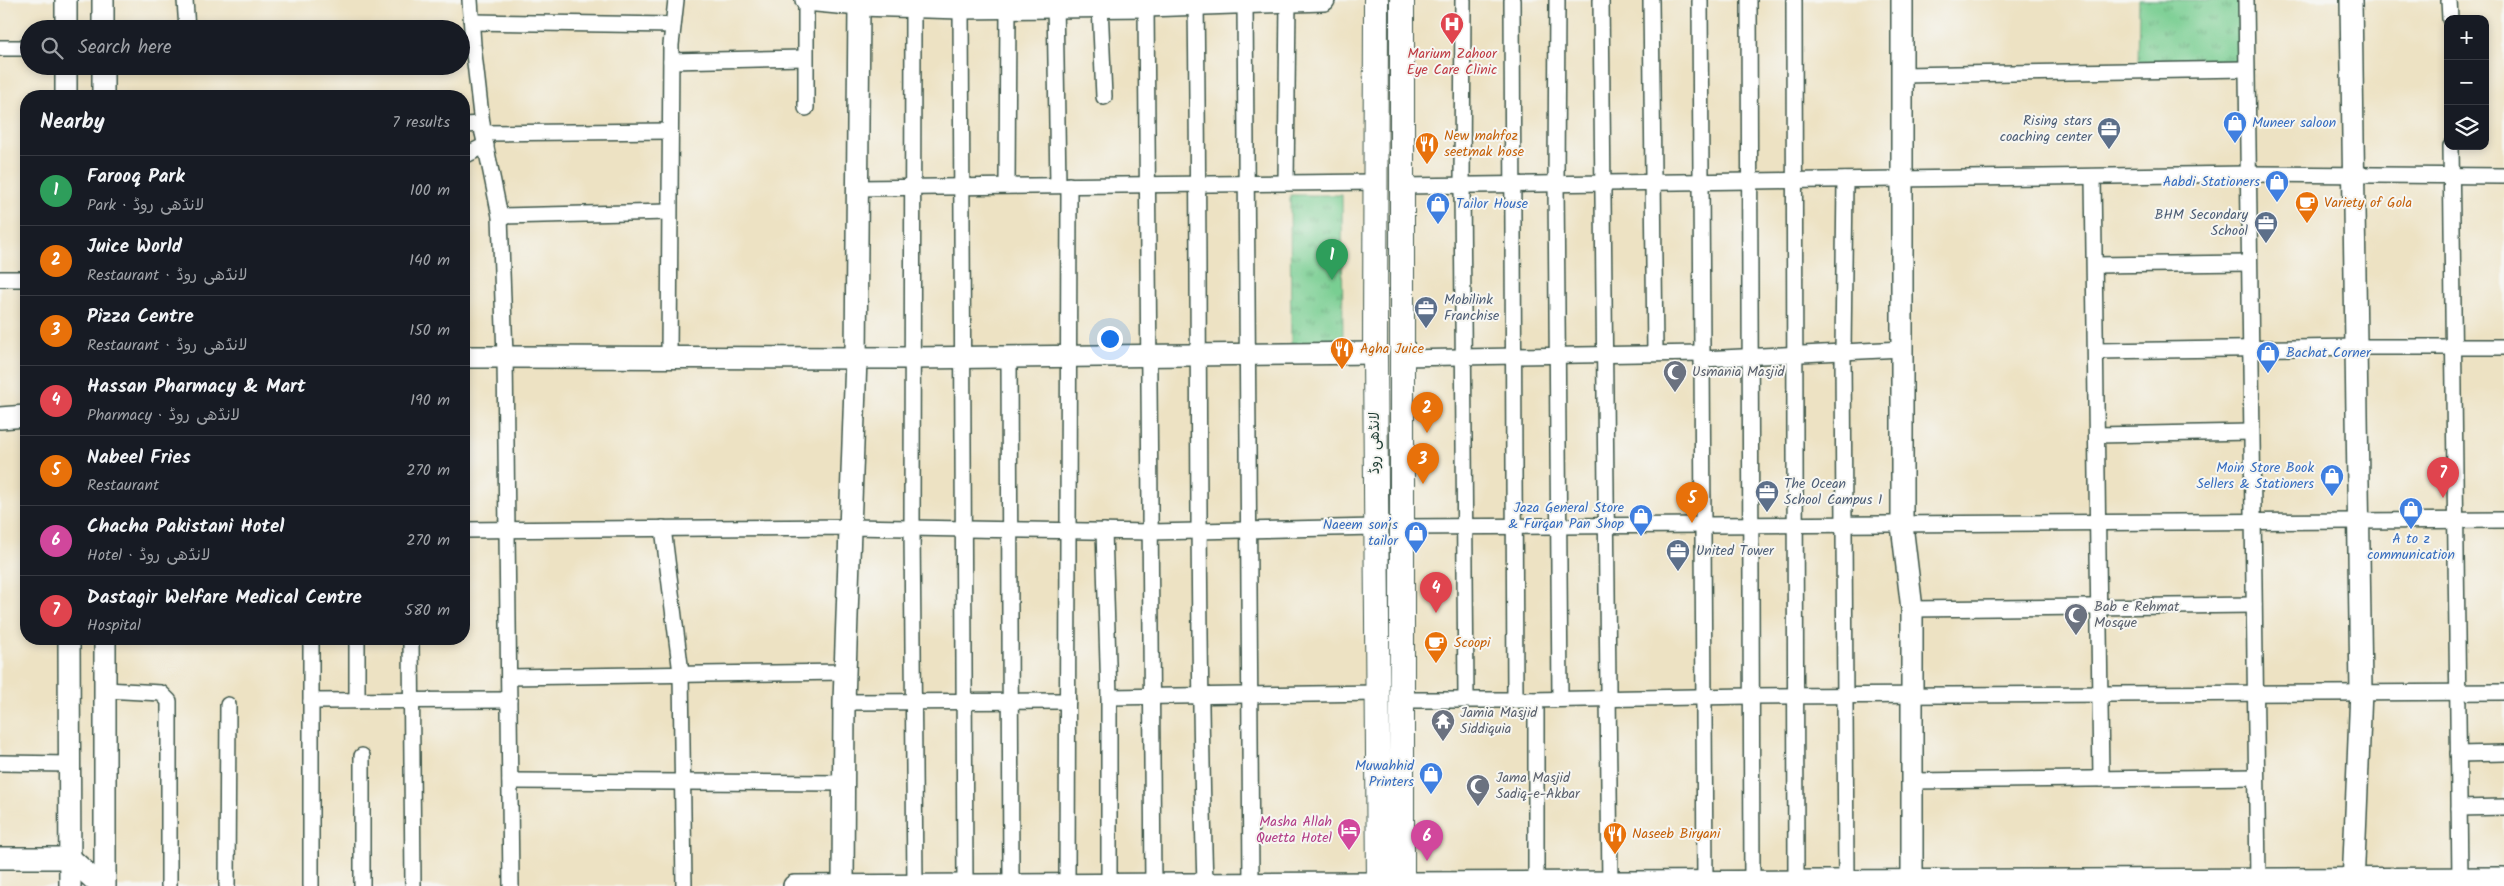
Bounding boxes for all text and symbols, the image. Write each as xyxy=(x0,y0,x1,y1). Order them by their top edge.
hospital icon: Marium Zahoor Eye Care Clinic xyxy=(1439,11,1465,45)
map controls xyxy=(2444,15,2489,150)
button: + xyxy=(2444,15,2489,60)
search box xyxy=(20,20,470,75)
text: Search here xyxy=(78,33,172,63)
icon: search xyxy=(38,34,66,62)
place label: Marium Zahoor Eye Care Clinic xyxy=(1407,43,1498,81)
button: − xyxy=(2444,60,2489,105)
button: layers xyxy=(2444,105,2489,150)
text: Nearby xyxy=(40,106,105,139)
text: 7 results xyxy=(392,110,450,135)
place label: Rising stars coaching center xyxy=(2000,110,2093,148)
shop icon: Muneer saloon xyxy=(2222,110,2248,144)
place label: Muneer saloon xyxy=(2252,112,2336,134)
office icon: Rising stars coaching center xyxy=(2096,116,2122,150)
place label: New mahfoz seetmak hose xyxy=(1444,125,1525,163)
restaurant icon: New mahfoz seetmak hose xyxy=(1414,131,1440,165)
text: Farooq Park xyxy=(87,162,185,192)
shop icon: Aabdi Stationers xyxy=(2264,169,2290,203)
place label: Aabdi Stationers xyxy=(2163,171,2260,193)
text: 1 xyxy=(54,178,58,203)
text: 100 m xyxy=(410,178,450,203)
cafe icon: Variety of Gola xyxy=(2294,190,2320,224)
shop icon: Tailor House xyxy=(1425,191,1451,225)
place label: Variety of Gola xyxy=(2324,192,2412,214)
text: Park · لانڈھی روڈ xyxy=(87,193,204,218)
place label: Tailor House xyxy=(1456,193,1529,215)
place label: BHM Secondary School xyxy=(2155,204,2249,242)
office icon: BHM Secondary School xyxy=(2253,210,2279,244)
text: Juice World xyxy=(87,232,182,262)
pin: 1 xyxy=(1316,239,1348,280)
text: 2 xyxy=(51,248,61,273)
text: 140 m xyxy=(409,248,450,273)
text: Restaurant · لانڈھی روڈ xyxy=(87,263,247,288)
place label: Mobilink Franchise xyxy=(1444,289,1500,327)
office icon: Mobilink Franchise xyxy=(1413,295,1439,329)
text: Pizza Centre xyxy=(87,302,194,332)
text: 3 xyxy=(52,318,60,343)
text: 150 m xyxy=(409,318,450,343)
your location xyxy=(1097,326,1123,352)
text: Restaurant · لانڈھی روڈ xyxy=(87,333,247,358)
restaurant icon: Agha Juice xyxy=(1329,336,1355,370)
place label: Agha Juice xyxy=(1360,338,1425,360)
shop icon: Bachat Corner xyxy=(2255,340,2281,374)
place label: Bachat Corner xyxy=(2286,342,2372,364)
mosque icon: Usmania Masjid xyxy=(1662,359,1688,393)
place label: Usmania Masjid xyxy=(1692,361,1785,383)
text: Hassan Pharmacy & Mart xyxy=(87,372,306,402)
text: 4 xyxy=(52,388,60,413)
text: 190 m xyxy=(410,388,450,413)
pin: 2 xyxy=(1411,392,1443,433)
text: Pharmacy · لانڈھی روڈ xyxy=(87,403,240,428)
street label: لانڈھی روڈ xyxy=(1364,412,1386,474)
text: Nabeel Fries xyxy=(87,443,191,473)
pin: 3 xyxy=(1407,443,1439,484)
place label: Moin Store Book Sellers & Stationers xyxy=(2197,457,2314,495)
pin: 7 xyxy=(2427,457,2459,498)
text: 5 xyxy=(52,458,60,483)
text: 270 m xyxy=(406,458,450,483)
shop icon: Moin Store Book Sellers & Stationers xyxy=(2319,463,2345,497)
text: Restaurant xyxy=(87,473,159,498)
place label: The Ocean School Campus 1 xyxy=(1784,473,1882,511)
office icon: The Ocean School Campus 1 xyxy=(1754,479,1780,513)
pin: 5 xyxy=(1676,482,1708,523)
shop icon: A to z communication xyxy=(2398,496,2424,530)
place label: Jaza General Store & Furqan Pan Shop xyxy=(1508,497,1625,535)
shop icon: Jaza General Store & Furqan Pan Shop xyxy=(1628,503,1654,537)
text: Chacha Pakistani Hotel xyxy=(87,512,284,542)
place label: Naeem son’s tailor xyxy=(1323,514,1399,552)
shop icon: Naeem son’s tailor xyxy=(1403,520,1429,554)
text: 6 xyxy=(52,528,60,553)
text: 270 m xyxy=(406,528,450,553)
place label: A to z communication xyxy=(2367,528,2455,566)
office icon: United Tower xyxy=(1665,538,1691,572)
place label: United Tower xyxy=(1696,540,1775,562)
text: Hotel · لانڈھی روڈ xyxy=(87,543,210,568)
pin: 4 xyxy=(1420,572,1452,613)
text: Dastagir Welfare Medical Centre xyxy=(87,583,362,613)
place label: Bab e Rehmat Mosque xyxy=(2094,596,2180,634)
text: 7 xyxy=(52,598,60,623)
text: 580 m xyxy=(405,598,450,623)
mosque icon: Bab e Rehmat Mosque xyxy=(2063,602,2089,636)
text: Hospital xyxy=(87,613,141,638)
cafe icon: Scoopi xyxy=(1423,630,1449,664)
place label: Scoopi xyxy=(1454,632,1491,654)
place label: Jamia Masjid Siddiquia xyxy=(1460,702,1538,740)
temple icon: Jamia Masjid Siddiquia xyxy=(1430,708,1456,742)
place label: Muwahhid Printers xyxy=(1355,755,1415,793)
shop icon: Muwahhid Printers xyxy=(1418,761,1444,795)
place label: Jama Masjid Sadiq-e-Akbar xyxy=(1496,767,1581,805)
mosque icon: Jama Masjid Sadiq-e-Akbar xyxy=(1465,773,1491,807)
place label: Masha Allah Quetta Hotel xyxy=(1256,811,1333,849)
hotel icon: Masha Allah Quetta Hotel xyxy=(1336,817,1362,851)
pin: 6 xyxy=(1411,820,1443,861)
restaurant icon: Naseeb Biryani xyxy=(1602,821,1628,855)
place label: Naseeb Biryani xyxy=(1632,823,1721,845)

